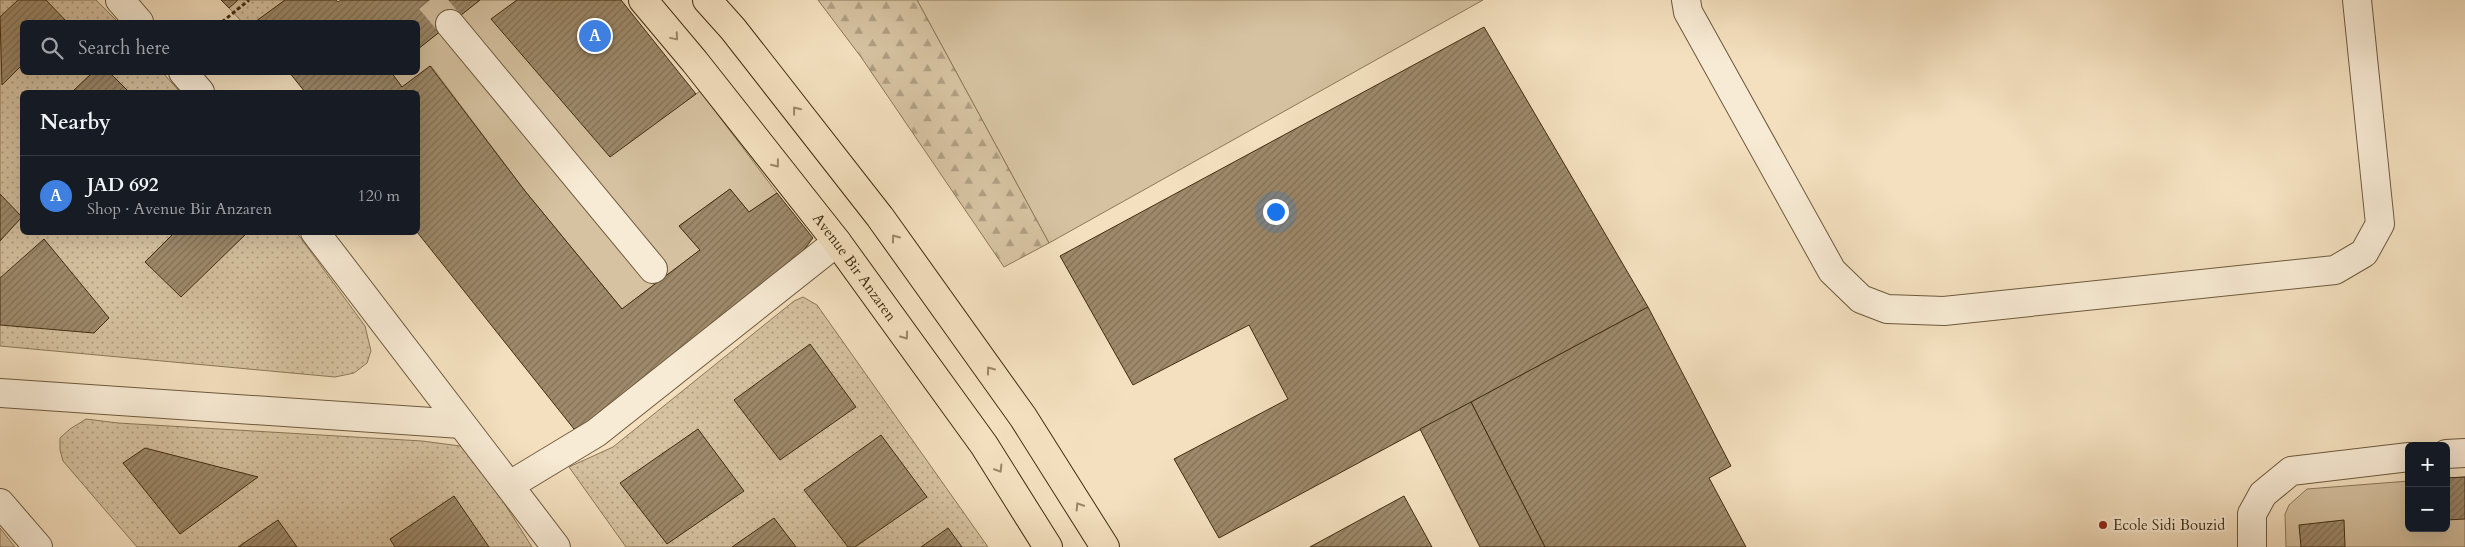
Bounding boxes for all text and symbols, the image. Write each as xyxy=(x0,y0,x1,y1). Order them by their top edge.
pin: A xyxy=(579,17,611,55)
search box xyxy=(20,20,420,75)
one-way arrow xyxy=(669,32,678,41)
icon: search xyxy=(38,34,66,62)
text: Search here xyxy=(78,35,170,61)
one-way arrow xyxy=(792,106,801,115)
text: Nearby xyxy=(40,108,111,137)
one-way arrow xyxy=(770,158,779,168)
text: JAD 692 xyxy=(87,172,158,198)
text: A xyxy=(50,185,62,207)
text: 120 m xyxy=(358,185,400,207)
text: Shop · Avenue Bir Anzaren xyxy=(87,198,272,220)
your location xyxy=(1263,199,1289,225)
street label: Avenue Bir Anzaren xyxy=(808,209,902,326)
one-way arrow xyxy=(892,234,901,244)
one-way arrow xyxy=(899,330,908,340)
one-way arrow xyxy=(986,367,996,376)
map controls xyxy=(2405,442,2450,532)
button: + xyxy=(2405,442,2450,487)
one-way arrow xyxy=(993,463,1002,472)
button: − xyxy=(2405,487,2450,532)
one-way arrow xyxy=(1076,502,1086,511)
place label: Ecole Sidi Bouzid xyxy=(2113,515,2225,535)
marker: Ecole Sidi Bouzid xyxy=(2097,519,2109,531)

